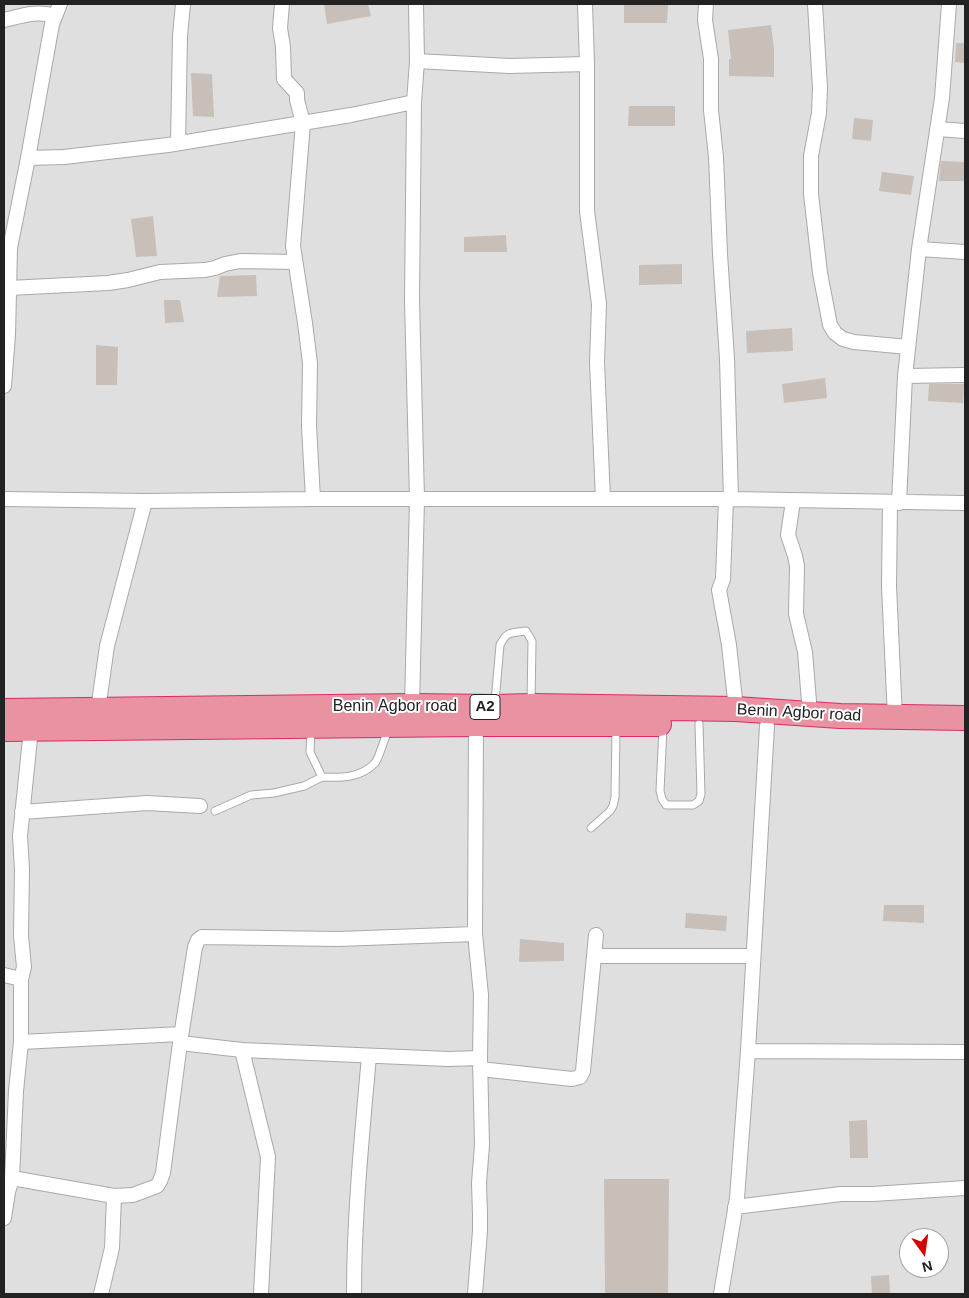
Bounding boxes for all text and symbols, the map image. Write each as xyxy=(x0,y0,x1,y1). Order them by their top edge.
road number: A2 xyxy=(470,694,500,720)
street label: Benin Agbor road xyxy=(333,697,457,717)
street label: Benin Agbor road xyxy=(736,700,862,726)
north arrow xyxy=(899,1228,949,1278)
text: N xyxy=(921,1258,934,1276)

